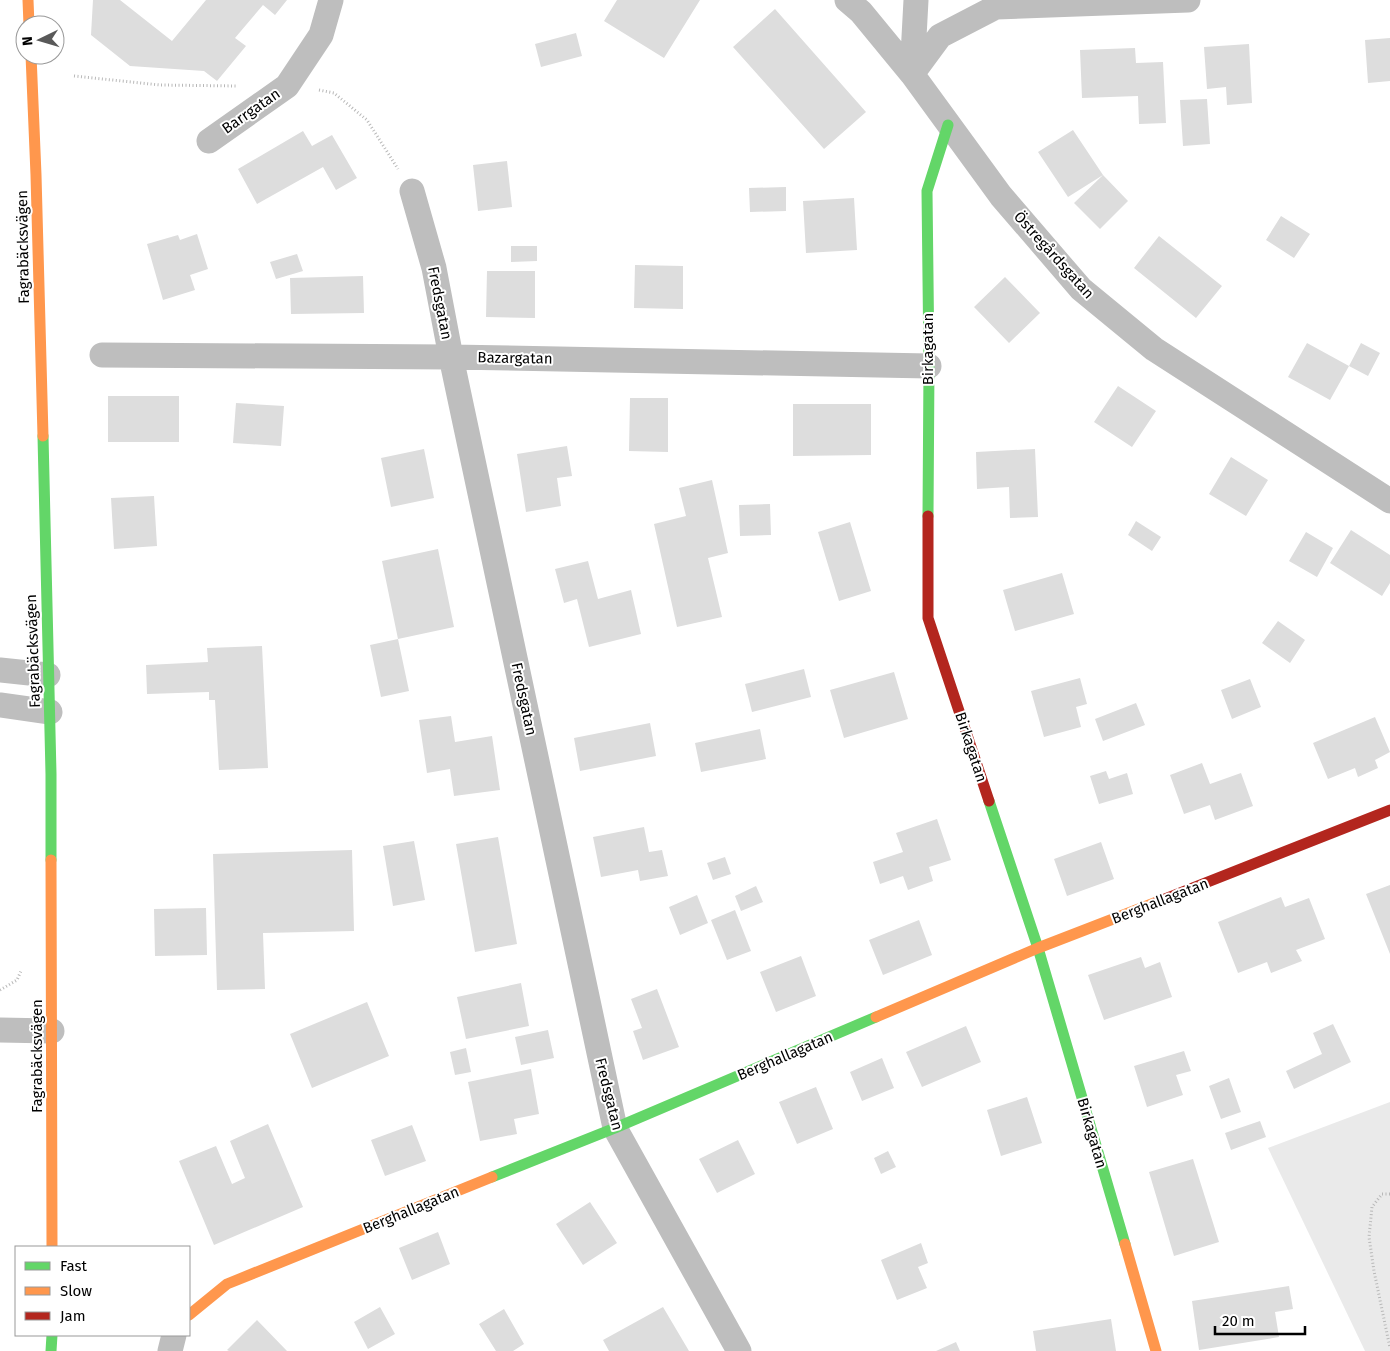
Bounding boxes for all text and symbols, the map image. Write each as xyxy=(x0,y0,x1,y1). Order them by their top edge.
north arrow xyxy=(15,15,65,65)
text: N xyxy=(19,36,36,46)
street label: Barrgatan xyxy=(219,85,283,137)
street label: Fagrabäcksvägen xyxy=(13,190,33,304)
street label: Östregårdsgatan xyxy=(1010,208,1098,302)
street label: Fredsgatan xyxy=(424,265,456,341)
street label: Birkagatan xyxy=(919,313,937,385)
street label: Bazargatan xyxy=(477,348,553,368)
street label: Fagrabäcksvägen xyxy=(22,594,44,708)
street label: Fredsgatan xyxy=(507,661,541,737)
street label: Birkagatan xyxy=(951,710,991,784)
street label: Berghallagatan xyxy=(1109,874,1211,928)
street label: Fagrabäcksvägen xyxy=(28,999,46,1113)
street label: Berghallagatan xyxy=(734,1028,836,1084)
street label: Fredsgatan xyxy=(591,1056,627,1132)
street label: Birkagatan xyxy=(1073,1096,1111,1170)
street label: Berghallagatan xyxy=(360,1183,462,1237)
legend xyxy=(15,1246,190,1336)
text: Fast xyxy=(60,1257,87,1275)
text: Slow xyxy=(60,1282,92,1300)
scale bar xyxy=(1215,1304,1305,1336)
text: Jam xyxy=(60,1307,86,1325)
text: 20 m xyxy=(1222,1312,1255,1330)

